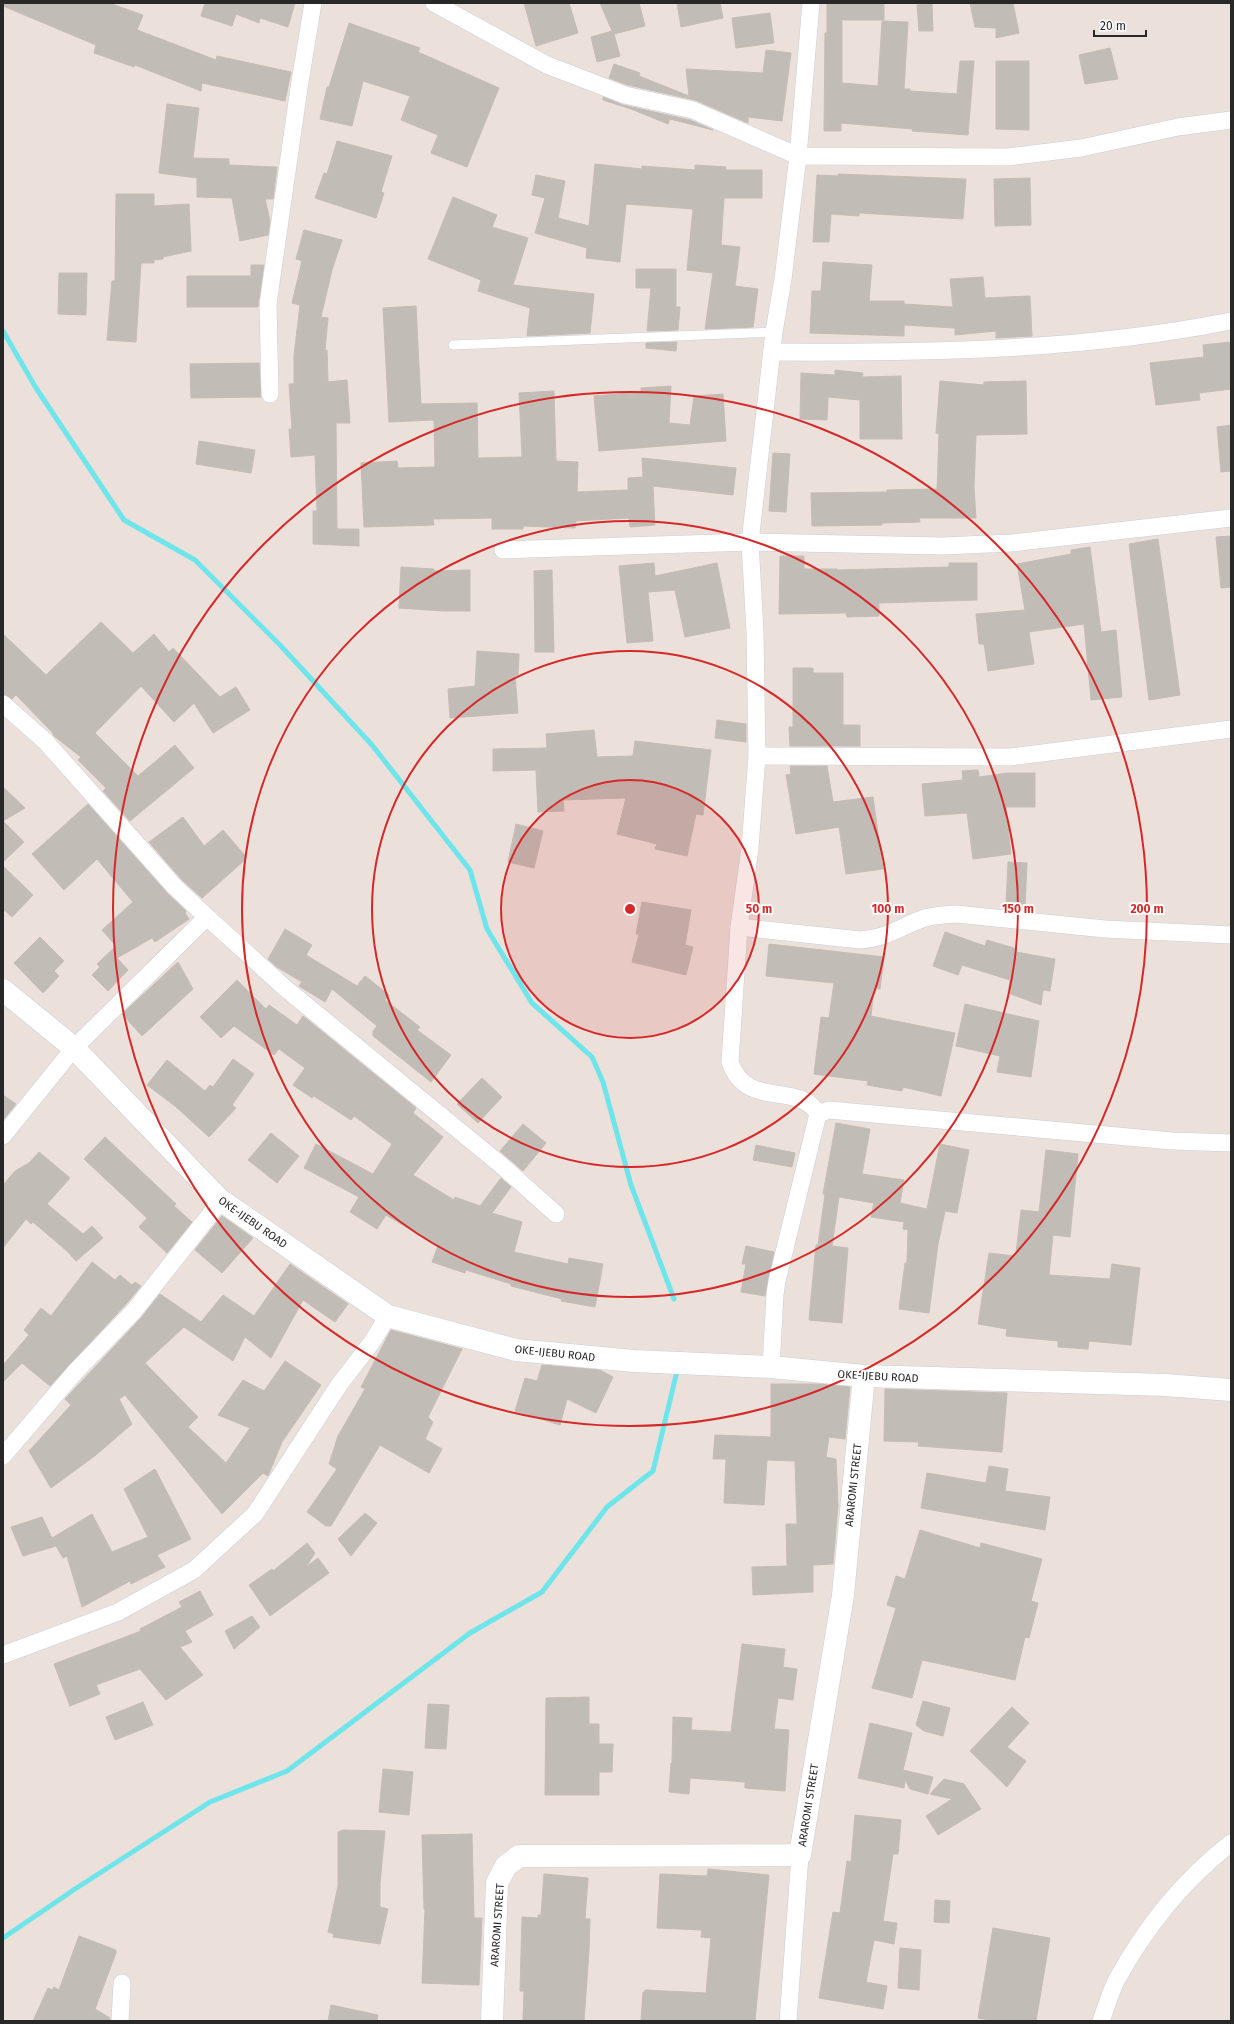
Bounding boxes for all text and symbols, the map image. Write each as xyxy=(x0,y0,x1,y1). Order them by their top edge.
scale bar xyxy=(1094,12,1146,38)
text: 20 m xyxy=(1100,19,1126,33)
centre of rings xyxy=(623,902,637,916)
text: 50 m xyxy=(746,902,772,916)
text: 100 m xyxy=(872,902,904,916)
text: 150 m xyxy=(1002,902,1034,916)
text: 200 m xyxy=(1130,902,1164,916)
street label: OKE-IJEBU ROAD xyxy=(216,1194,290,1251)
street label: OKE-IJEBU ROAD xyxy=(514,1343,596,1364)
street label: OKE-IJEBU ROAD xyxy=(837,1368,919,1385)
street label: ARAROMI STREET xyxy=(843,1442,864,1527)
street label: ARAROMI STREET xyxy=(796,1762,822,1847)
street label: ARAROMI STREET xyxy=(488,1883,507,1967)

